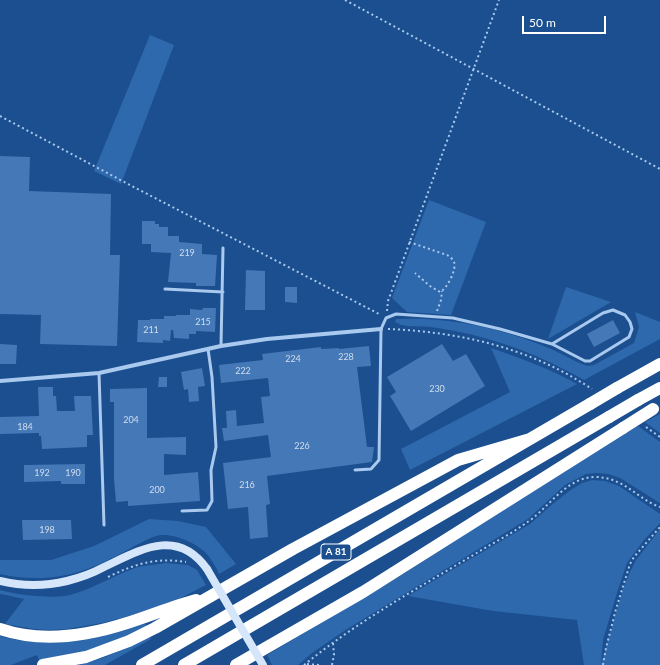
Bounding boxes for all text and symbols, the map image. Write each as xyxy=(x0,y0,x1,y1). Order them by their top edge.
scale bar xyxy=(524,8,608,34)
text: 50 m xyxy=(529,15,556,30)
house number: 219 xyxy=(179,248,195,258)
house number: 215 xyxy=(195,317,211,327)
house number: 211 xyxy=(143,325,159,335)
house number: 228 xyxy=(338,352,354,362)
house number: 224 xyxy=(285,354,301,364)
house number: 222 xyxy=(235,366,251,376)
house number: 230 xyxy=(429,384,445,394)
house number: 204 xyxy=(123,415,139,425)
house number: 184 xyxy=(17,422,33,432)
house number: 226 xyxy=(294,441,310,451)
house number: 192 xyxy=(34,468,50,478)
house number: 190 xyxy=(65,468,81,478)
house number: 216 xyxy=(239,480,255,490)
house number: 200 xyxy=(149,485,165,495)
house number: 198 xyxy=(39,525,55,535)
road number: A 81 xyxy=(321,544,351,560)

